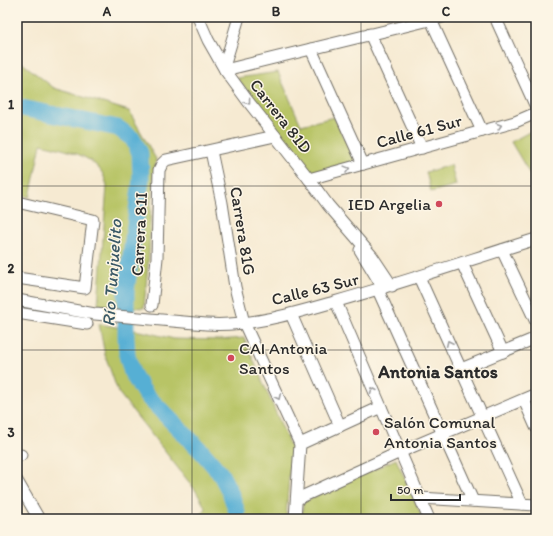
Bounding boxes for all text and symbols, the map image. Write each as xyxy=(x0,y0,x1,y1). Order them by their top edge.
text: A xyxy=(102,4,112,19)
text: B xyxy=(272,4,281,19)
text: C xyxy=(442,4,451,19)
street label: Carrera 81D xyxy=(246,75,316,157)
text: 1 xyxy=(8,97,14,112)
one-way arrow xyxy=(243,97,250,104)
street label: Calle 61 Sur xyxy=(374,110,464,152)
one-way arrow xyxy=(496,123,502,131)
one-way arrow xyxy=(343,165,350,174)
street label: Carrera 81G xyxy=(226,185,260,277)
street label: Carrera 81I xyxy=(127,192,151,276)
place label: IED Argelia xyxy=(348,194,431,214)
marker: IED Argelia xyxy=(434,199,444,209)
water label: Río Tunjuelito xyxy=(97,218,127,327)
text: 2 xyxy=(8,261,15,276)
street label: Calle 63 Sur xyxy=(269,268,361,309)
place label: CAI Antonia Santos xyxy=(239,338,328,378)
one-way arrow xyxy=(446,340,454,347)
marker: CAI Antonia Santos xyxy=(226,353,236,363)
district label: Antonia Santos xyxy=(377,361,498,383)
one-way arrow xyxy=(370,387,378,394)
one-way arrow xyxy=(273,392,281,400)
place label: Salón Comunal Antonia Santos xyxy=(384,412,497,452)
text: 3 xyxy=(7,425,15,440)
marker: Salón Comunal Antonia Santos xyxy=(371,427,381,437)
scale bar xyxy=(391,476,460,502)
text: 50 m xyxy=(397,483,423,497)

